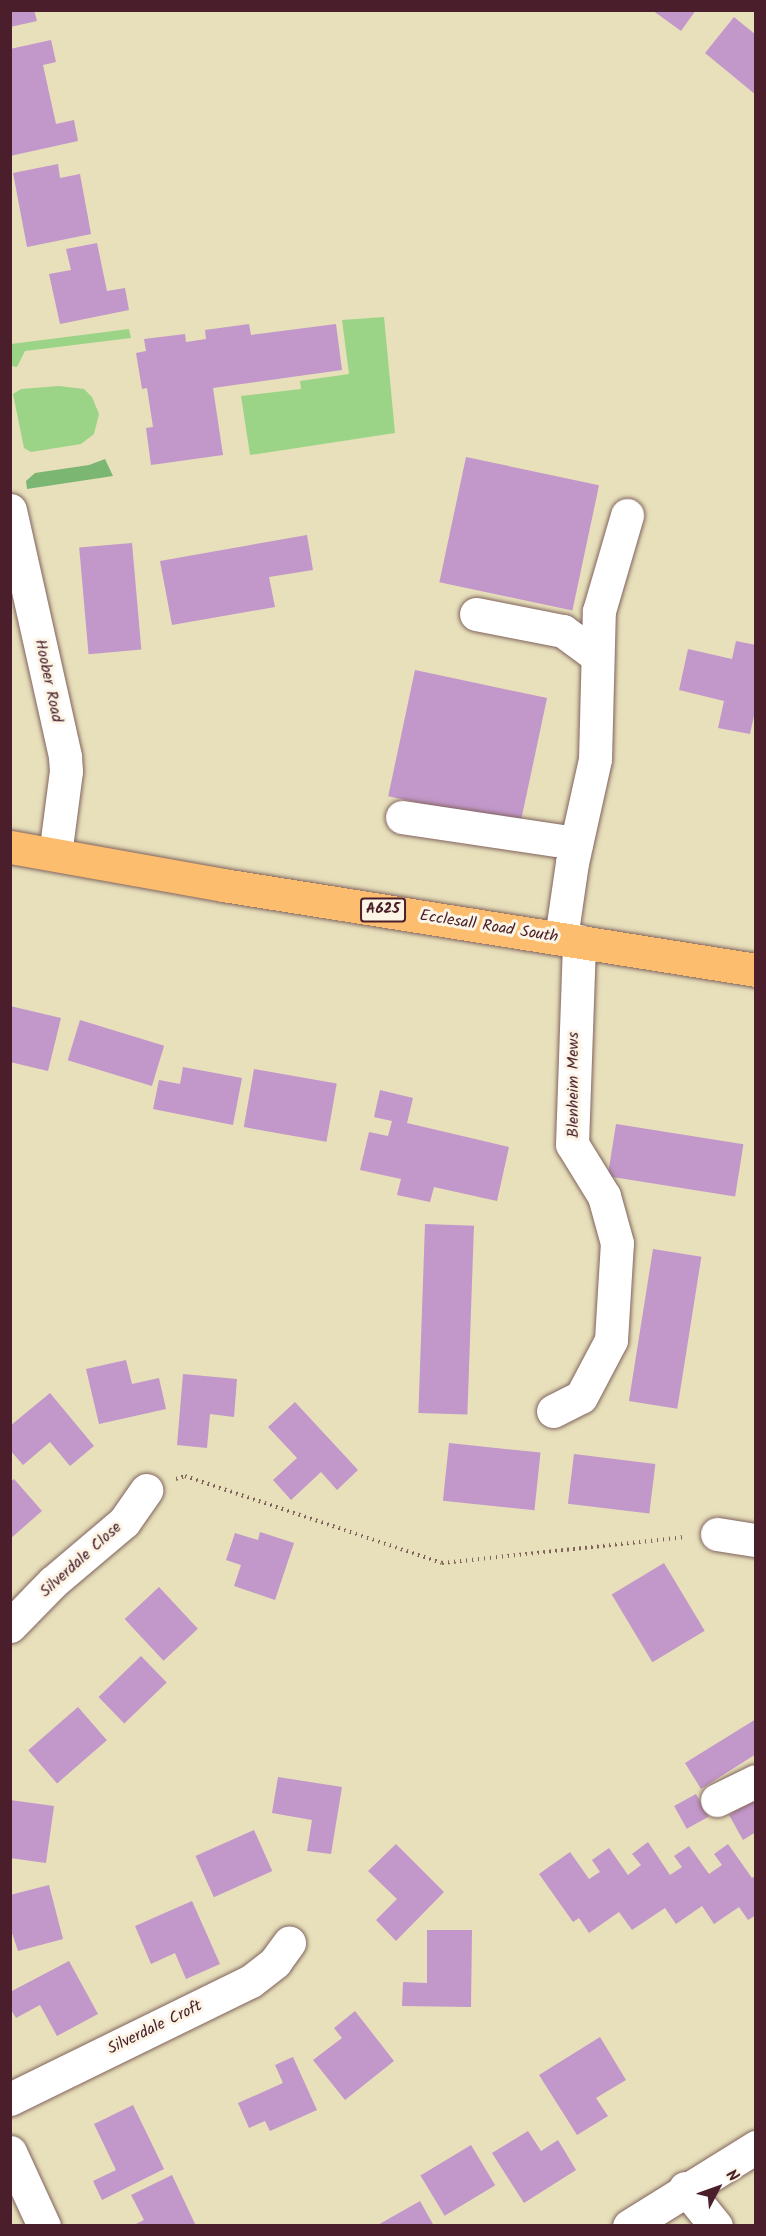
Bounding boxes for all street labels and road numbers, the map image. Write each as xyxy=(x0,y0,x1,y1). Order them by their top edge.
street label: Hoober Road xyxy=(30,638,66,724)
road number: A625 xyxy=(359,898,407,922)
street label: Ecclesall Road South xyxy=(418,907,560,947)
street label: Blenheim Mews xyxy=(564,1032,584,1138)
street label: Silverdale Close xyxy=(36,1518,126,1602)
street label: Silverdale Croft xyxy=(105,1997,205,2059)

